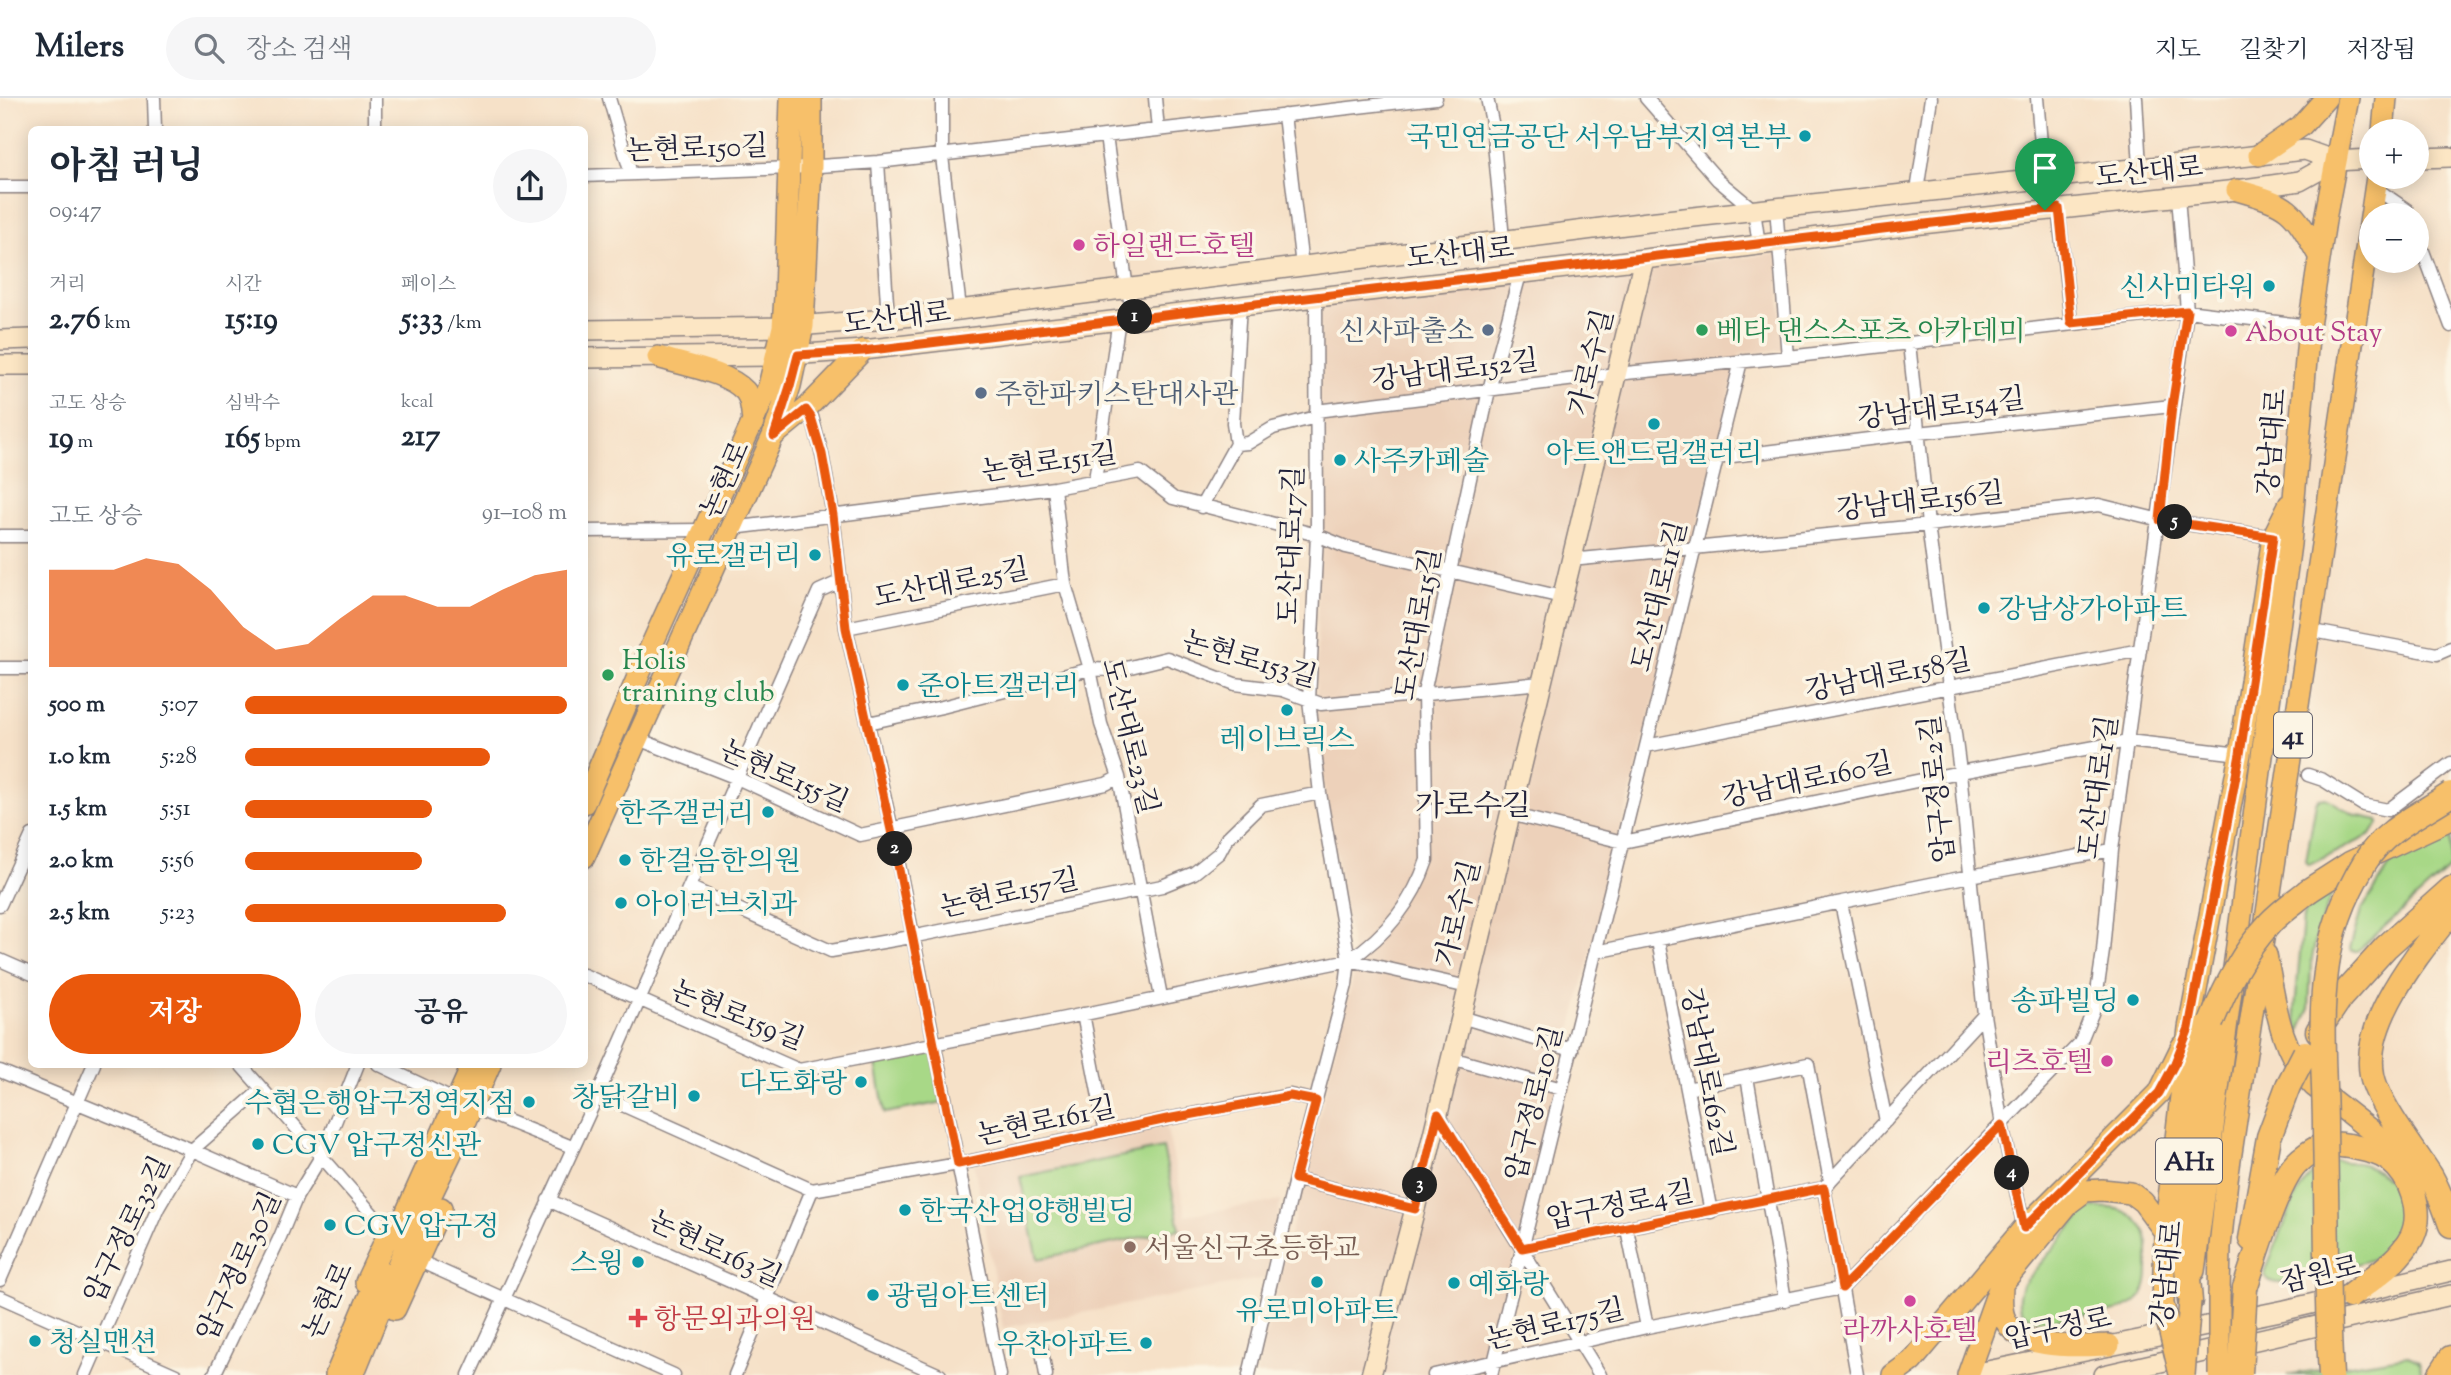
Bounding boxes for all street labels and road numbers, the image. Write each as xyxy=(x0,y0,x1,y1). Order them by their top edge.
street label: 논현로150길 xyxy=(625,128,769,172)
street label: 도산대로 xyxy=(2093,148,2205,200)
street label: 도산대로 xyxy=(1404,229,1516,281)
street label: 도산대로 xyxy=(841,294,954,346)
street label: 가로수길 xyxy=(1560,305,1625,420)
street label: 강남대로152길 xyxy=(1370,342,1541,402)
street label: 강남대로154길 xyxy=(1855,380,2027,440)
street label: 강남대로 xyxy=(2249,387,2299,498)
street label: 논현로 xyxy=(692,435,762,525)
street label: 논현로151길 xyxy=(979,435,1120,493)
street label: 도산대로17길 xyxy=(1270,465,1316,625)
street label: 강남대로156길 xyxy=(1835,474,2006,532)
street label: 도산대로11길 xyxy=(1623,517,1699,676)
street label: 도산대로15길 xyxy=(1387,545,1453,704)
street label: 도산대로25길 xyxy=(870,550,1033,620)
street label: 논현로153길 xyxy=(1177,623,1321,699)
street label: 강남대로158길 xyxy=(1802,641,1975,713)
street label: 도산대로23길 xyxy=(1089,654,1167,819)
road number: 41 xyxy=(2274,712,2312,758)
street label: 압구정로2길 xyxy=(1911,713,1967,865)
street label: 도산대로1길 xyxy=(2070,713,2130,862)
street label: 논현로155길 xyxy=(713,732,855,824)
street label: 강남대로160길 xyxy=(1719,744,1897,820)
street label: 가로수길 xyxy=(1427,856,1492,971)
street label: 논현로157길 xyxy=(936,861,1083,929)
street label: 논현로159길 xyxy=(664,972,810,1062)
street label: 강남대로162길 xyxy=(1669,985,1741,1161)
street label: 압구정로10길 xyxy=(1497,1022,1575,1186)
street label: 논현로161길 xyxy=(974,1089,1120,1157)
road number: AH1 xyxy=(2156,1138,2222,1184)
street label: 압구정로32길 xyxy=(76,1150,182,1311)
street label: 압구정로4길 xyxy=(1543,1173,1698,1241)
street label: 압구정로30길 xyxy=(189,1186,293,1349)
street label: 논현로163길 xyxy=(642,1202,788,1299)
street label: 강남대로 xyxy=(2143,1218,2195,1330)
street label: 잠원로 xyxy=(2277,1247,2365,1305)
street label: 논현로 xyxy=(294,1256,365,1346)
street label: 논현로175길 xyxy=(1482,1291,1629,1361)
street label: 압구정로 xyxy=(2002,1299,2116,1361)

